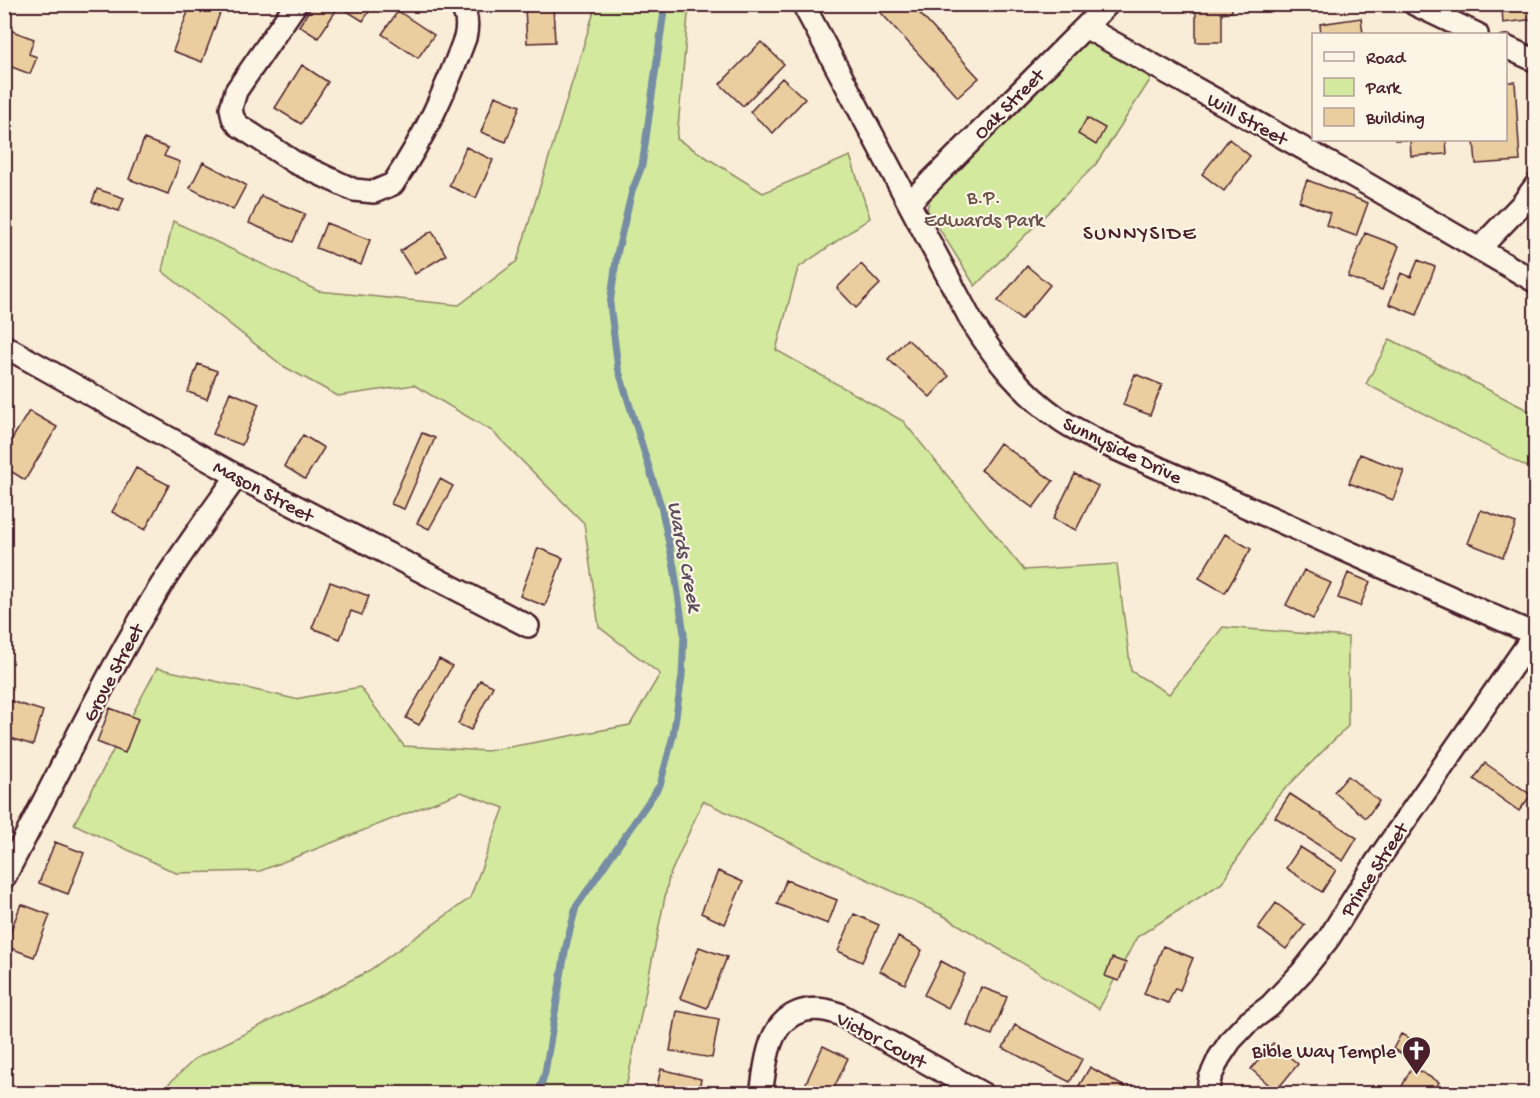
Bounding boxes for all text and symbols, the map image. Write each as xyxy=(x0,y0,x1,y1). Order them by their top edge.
legend xyxy=(1312,33,1507,141)
text: Road xyxy=(1366,49,1407,70)
street label: Oak Street xyxy=(970,64,1052,145)
text: Park xyxy=(1365,79,1402,100)
street label: Will Street xyxy=(1202,90,1292,153)
text: Building xyxy=(1365,109,1425,130)
park label: B.P. Edwards Park xyxy=(924,188,1046,234)
district label: SUNNYSIDE xyxy=(1083,223,1197,248)
street label: Sunnyside Drive xyxy=(1058,413,1185,491)
street label: Mason Street xyxy=(208,457,318,530)
water label: Wards Creek xyxy=(660,499,706,617)
street label: Grove Street xyxy=(80,619,151,726)
street label: Prince Street xyxy=(1337,818,1416,923)
street label: Victor Court xyxy=(831,1008,931,1076)
church icon: Bible Way Temple xyxy=(1401,1034,1433,1076)
place label: Bible Way Temple xyxy=(1251,1042,1397,1065)

